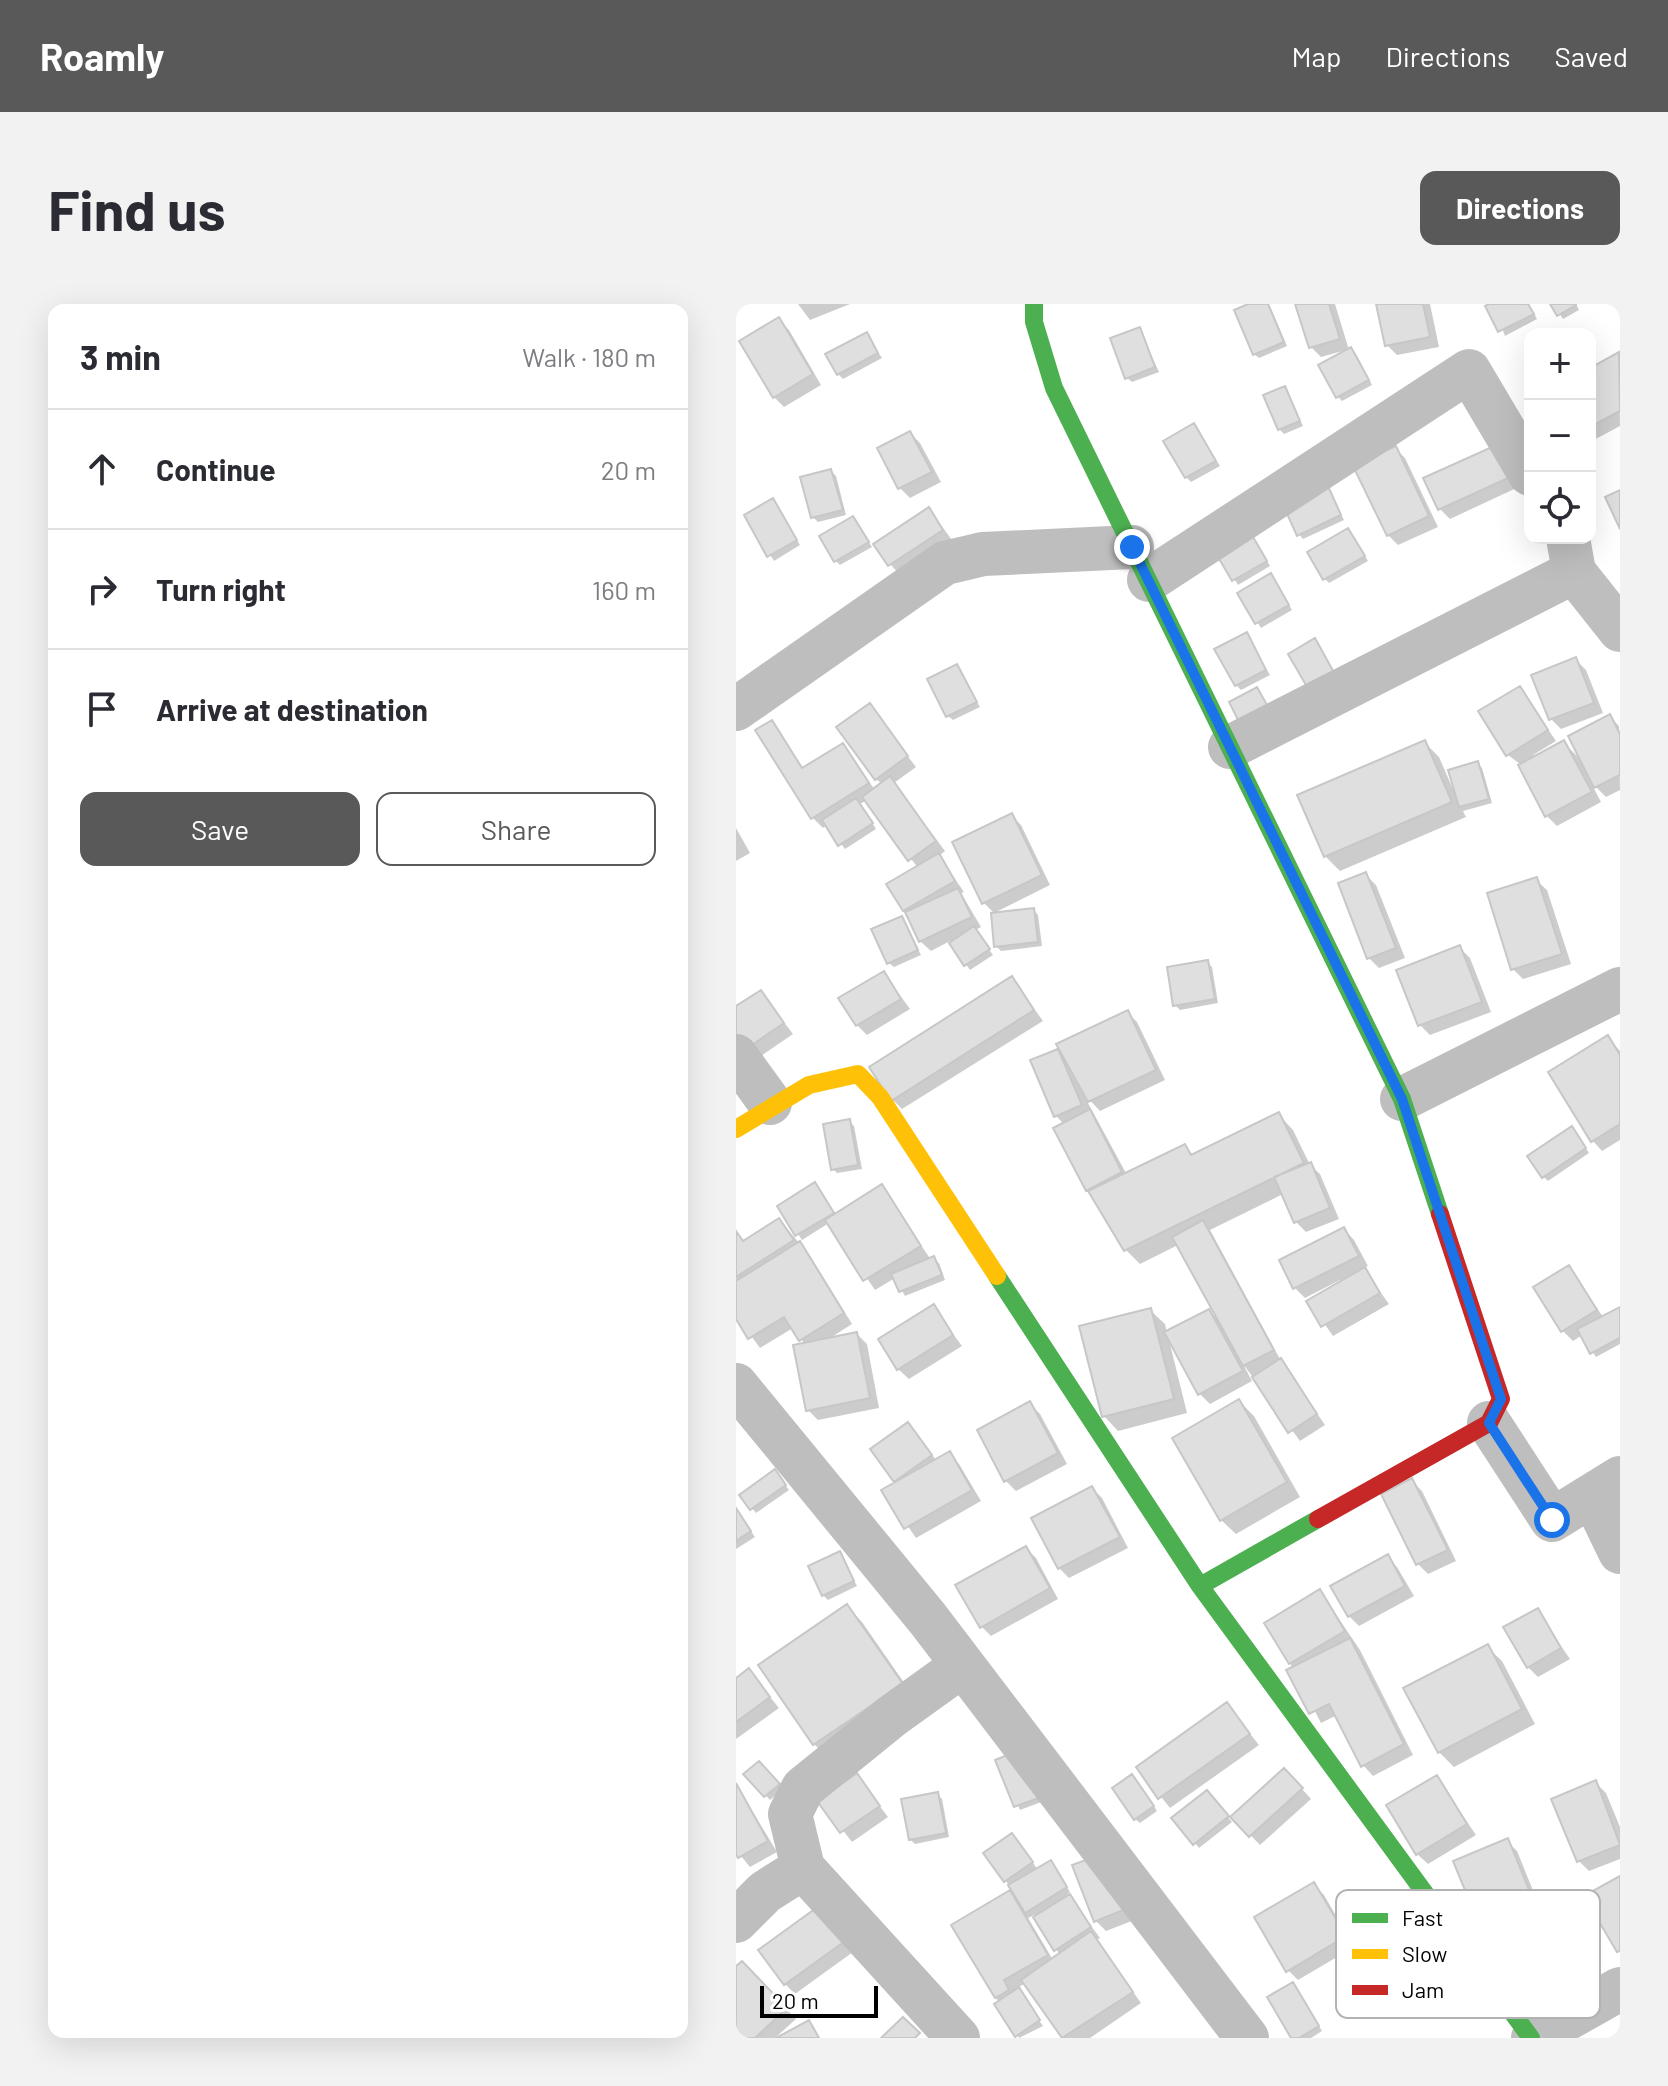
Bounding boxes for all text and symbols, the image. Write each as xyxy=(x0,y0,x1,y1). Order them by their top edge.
text: Roamly xyxy=(40,33,164,79)
text: Map xyxy=(1292,39,1341,73)
text: Directions xyxy=(1385,39,1511,73)
text: Saved xyxy=(1555,39,1628,73)
button: Directions xyxy=(1420,171,1620,245)
text: Find us xyxy=(48,175,226,242)
map controls xyxy=(1524,328,1596,544)
button: + xyxy=(1524,328,1596,400)
text: 3 min xyxy=(80,336,161,377)
text: Walk · 180 m xyxy=(522,341,656,372)
button: − xyxy=(1524,400,1596,472)
icon: ahead xyxy=(80,447,124,491)
text: Continue xyxy=(156,451,276,487)
text: 20 m xyxy=(601,454,656,485)
button: locate xyxy=(1524,472,1596,544)
route end xyxy=(1114,529,1150,565)
icon: right xyxy=(80,567,124,611)
text: Turn right xyxy=(156,571,286,607)
text: 160 m xyxy=(592,574,656,605)
icon: arrive xyxy=(80,687,124,731)
text: Arrive at destination xyxy=(156,691,428,727)
button: Save xyxy=(80,792,360,866)
button: Share xyxy=(376,792,656,866)
route start xyxy=(1534,1502,1570,1538)
legend xyxy=(1336,1890,1600,2018)
text: Fast xyxy=(1402,1904,1444,1930)
text: Slow xyxy=(1402,1940,1447,1966)
text: Jam xyxy=(1402,1976,1444,2002)
scale bar xyxy=(760,1982,878,2018)
text: 20 m xyxy=(772,1987,819,2013)

